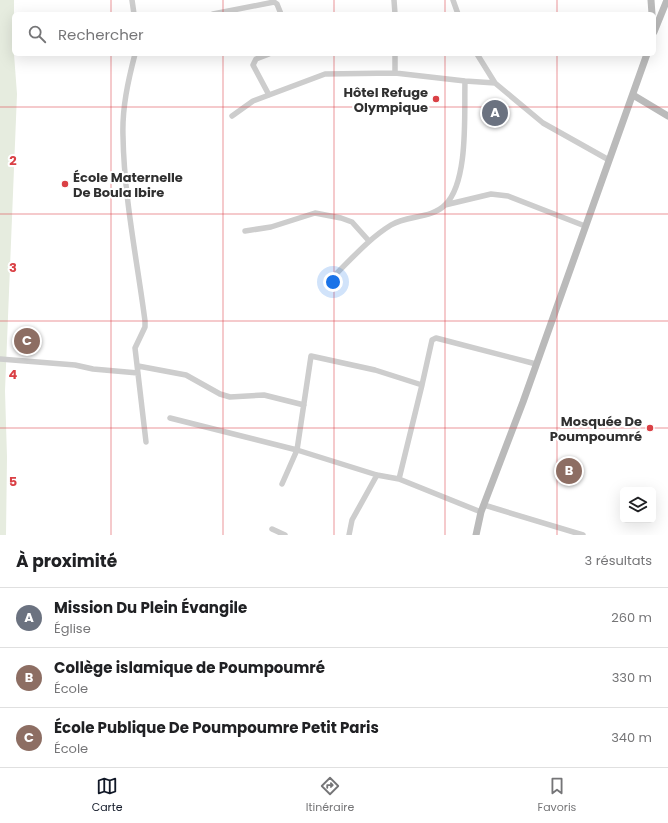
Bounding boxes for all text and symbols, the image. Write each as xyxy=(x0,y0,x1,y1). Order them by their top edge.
search box xyxy=(12,12,656,56)
icon: search xyxy=(26,23,48,45)
text: Rechercher xyxy=(58,24,144,45)
place label: Hôtel Refuge Olympique xyxy=(344,83,428,117)
marker: Hôtel Refuge Olympique xyxy=(431,94,441,104)
pin: A xyxy=(482,98,508,128)
text: 2 xyxy=(9,151,17,170)
place label: École Maternelle De Boula Ibire xyxy=(73,168,183,202)
marker: École Maternelle De Boula Ibire xyxy=(60,179,70,189)
text: 3 xyxy=(9,258,17,277)
your location xyxy=(323,272,343,292)
pin: C xyxy=(14,326,40,356)
text: 4 xyxy=(9,365,18,384)
place label: Mosquée De Poumpoumré xyxy=(550,412,642,446)
marker: Mosquée De Poumpoumré xyxy=(645,423,655,433)
pin: B xyxy=(556,456,582,486)
text: 5 xyxy=(9,472,17,491)
map controls xyxy=(620,487,656,523)
button: layers xyxy=(620,487,656,523)
text: À proximité xyxy=(16,549,117,573)
text: 3 résultats xyxy=(585,551,652,570)
text: Mission Du Plein Évangile xyxy=(54,597,247,618)
text: A xyxy=(24,608,34,627)
text: 260 m xyxy=(611,608,652,627)
text: Église xyxy=(54,619,91,638)
text: Collège islamique de Poumpoumré xyxy=(54,657,325,678)
text: B xyxy=(25,668,33,687)
text: 330 m xyxy=(612,668,652,687)
text: École xyxy=(54,679,88,698)
text: École Publique De Poumpoumre Petit Paris xyxy=(54,717,379,738)
text: C xyxy=(24,728,34,747)
text: 340 m xyxy=(611,728,652,747)
text: École xyxy=(54,739,88,758)
tab: Carte xyxy=(92,775,123,816)
tab: Itinéraire xyxy=(306,775,354,816)
tab: Favoris xyxy=(538,775,576,816)

